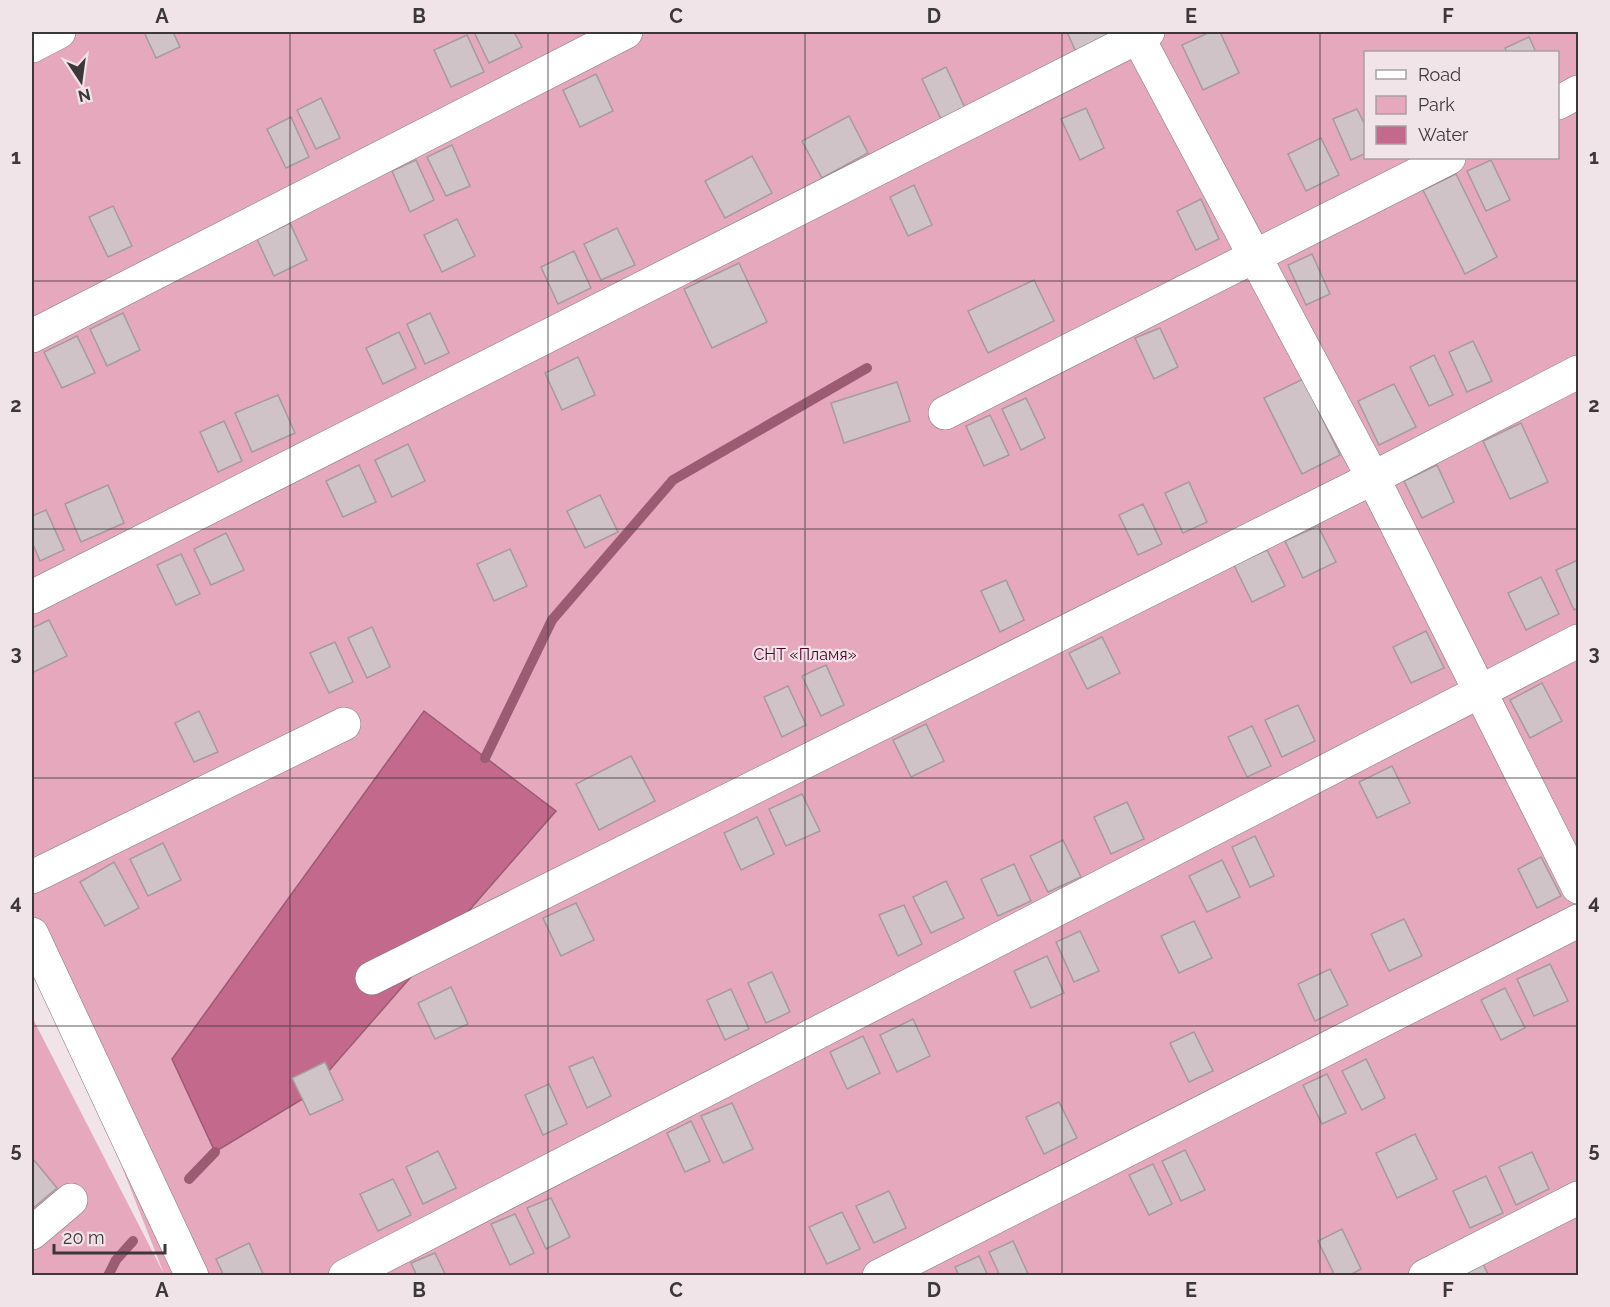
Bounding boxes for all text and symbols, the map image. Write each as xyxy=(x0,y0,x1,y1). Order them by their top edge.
text: A xyxy=(155,4,169,28)
text: B xyxy=(412,4,426,28)
text: C xyxy=(669,4,683,28)
text: D xyxy=(927,4,941,28)
text: E xyxy=(1185,4,1197,28)
text: F xyxy=(1442,4,1454,28)
north arrow xyxy=(51,51,111,111)
legend xyxy=(1364,51,1559,159)
text: Road xyxy=(1418,64,1461,85)
text: N xyxy=(76,84,92,106)
text: Park xyxy=(1418,94,1455,115)
text: Water xyxy=(1418,124,1469,145)
text: 1 xyxy=(11,145,21,169)
text: 1 xyxy=(1589,145,1599,169)
text: 2 xyxy=(10,393,22,417)
text: 2 xyxy=(1588,393,1600,417)
text: 3 xyxy=(10,641,22,665)
text: 3 xyxy=(1588,641,1600,665)
park label: СНТ «Пламя» xyxy=(753,645,857,664)
text: 4 xyxy=(10,890,22,914)
text: 4 xyxy=(1588,890,1600,914)
text: 5 xyxy=(10,1138,22,1162)
text: 5 xyxy=(1588,1138,1600,1162)
scale bar xyxy=(54,1217,165,1255)
text: 20 m xyxy=(63,1227,105,1248)
text: A xyxy=(155,1278,169,1302)
text: B xyxy=(412,1278,426,1302)
text: C xyxy=(669,1278,683,1302)
text: D xyxy=(927,1278,941,1302)
text: E xyxy=(1185,1278,1197,1302)
text: F xyxy=(1442,1278,1454,1302)

